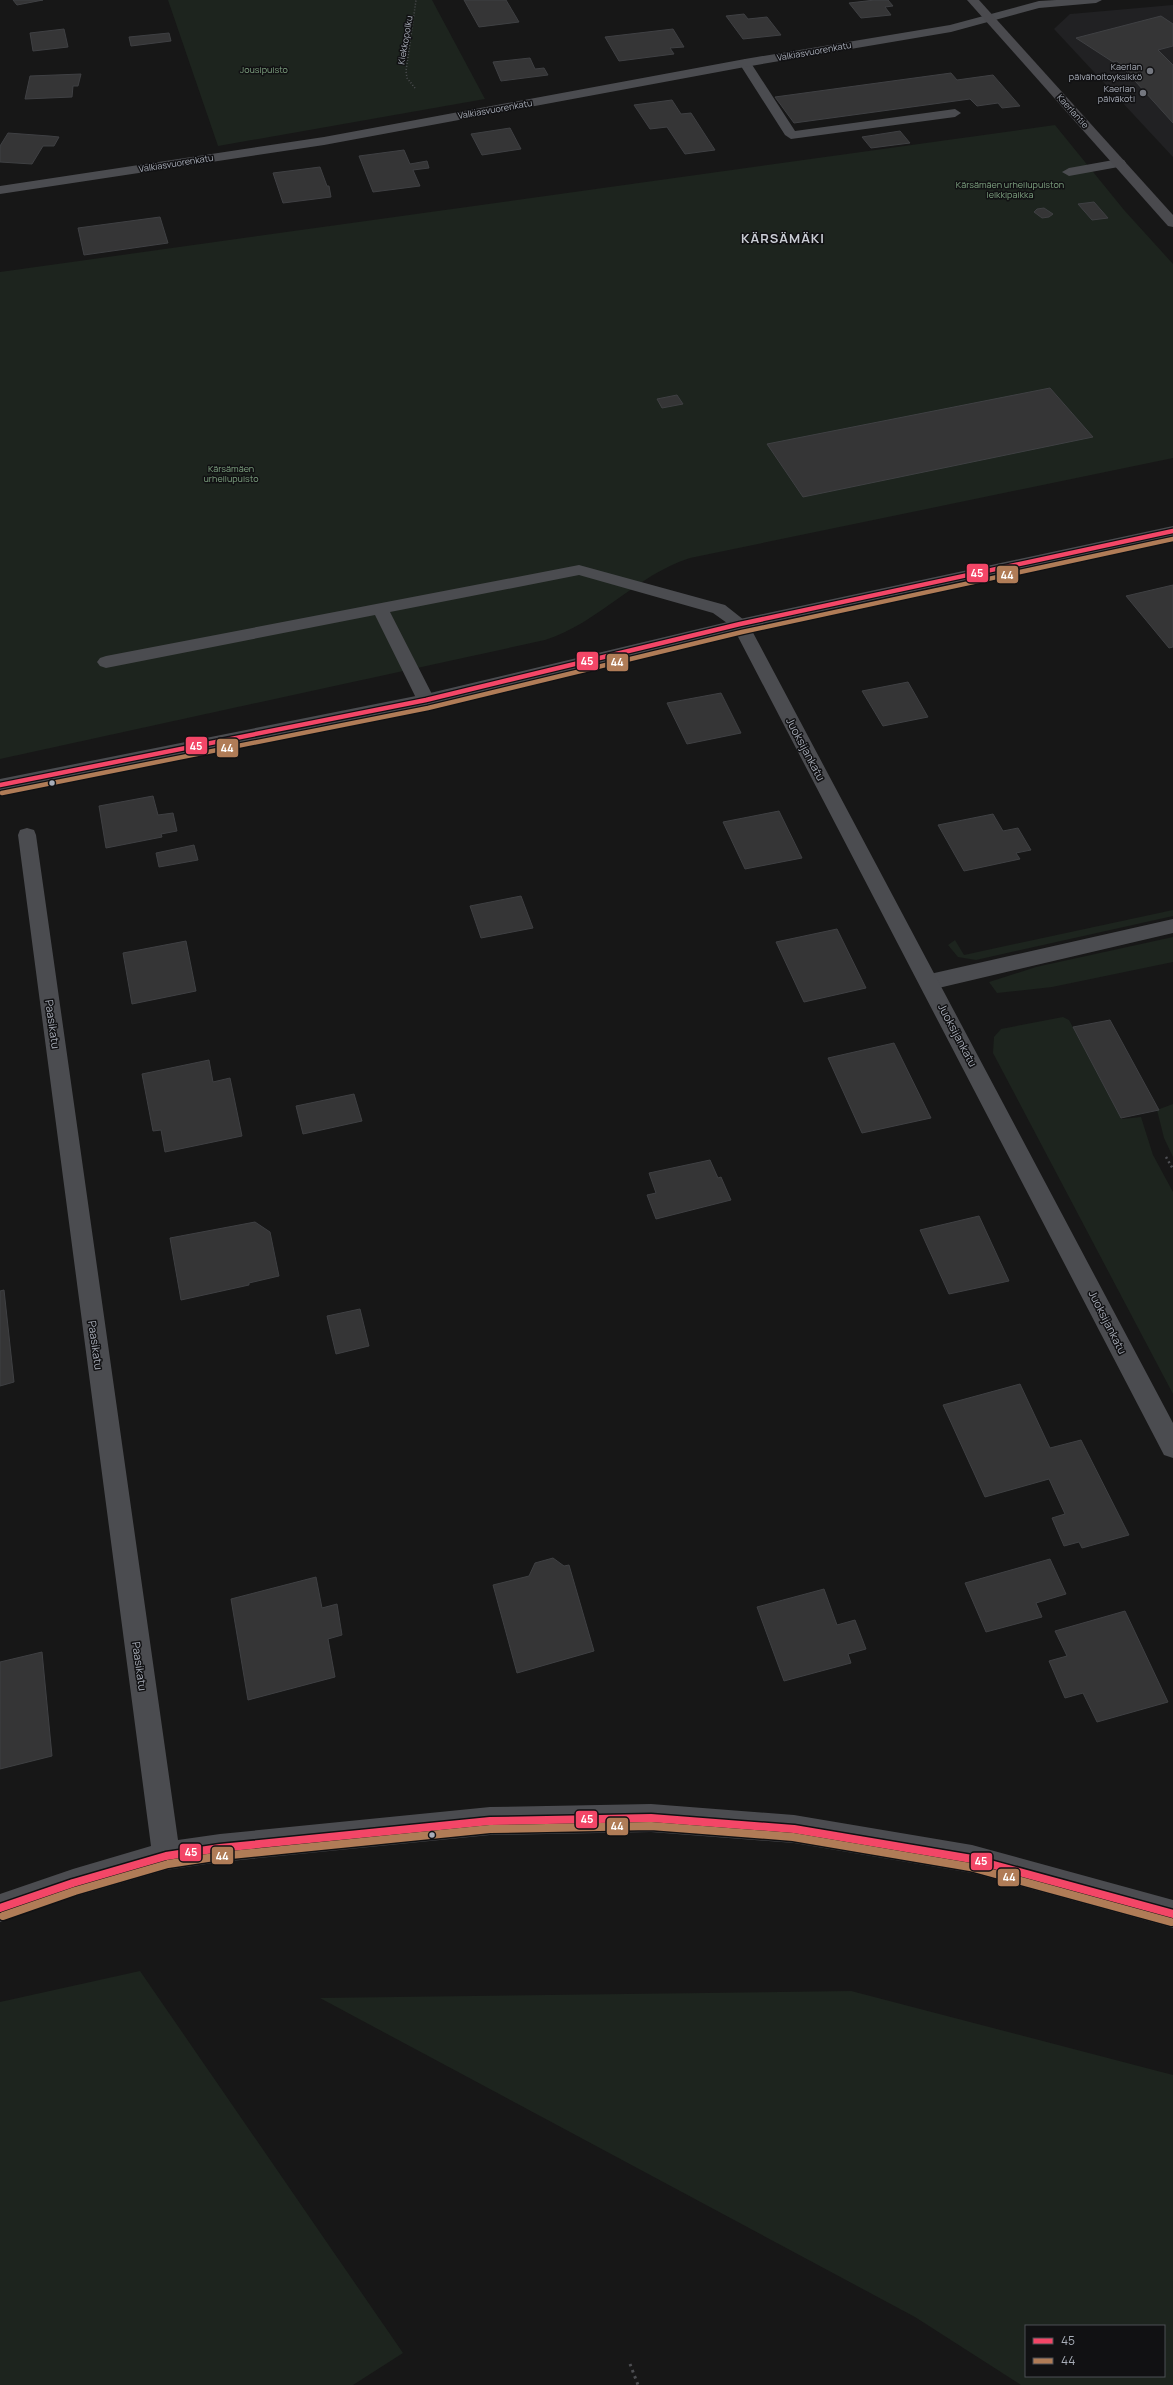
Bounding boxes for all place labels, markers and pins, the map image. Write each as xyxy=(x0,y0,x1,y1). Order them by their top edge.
place label: Kaerlan päivähoitoyksikkö xyxy=(1069,60,1142,83)
marker: Kaerlan päivähoitoyksikkö xyxy=(1145,66,1155,76)
place label: Kaerlan päiväkoti xyxy=(1098,82,1135,105)
marker: Kaerlan päiväkoti xyxy=(1138,88,1148,98)
unlabelled marker xyxy=(47,778,57,788)
unlabelled marker xyxy=(427,1830,437,1840)

